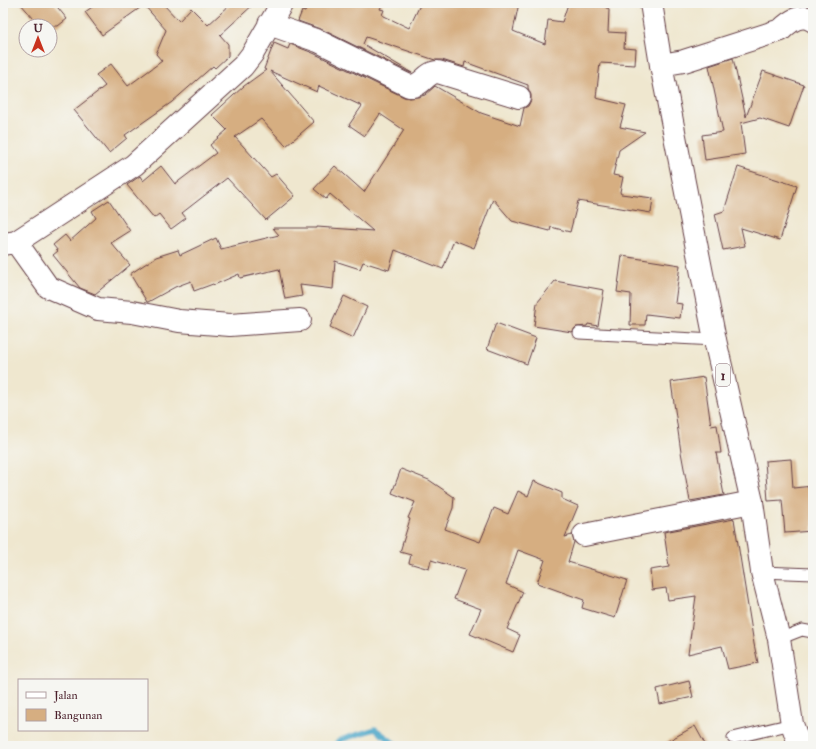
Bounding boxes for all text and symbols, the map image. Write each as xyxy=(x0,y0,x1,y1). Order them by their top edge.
north arrow xyxy=(18,18,58,58)
text: U xyxy=(33,22,43,35)
road number: 1 xyxy=(716,364,730,386)
legend xyxy=(18,679,148,731)
text: Jalan xyxy=(53,688,78,703)
text: Bangunan xyxy=(54,708,103,723)

